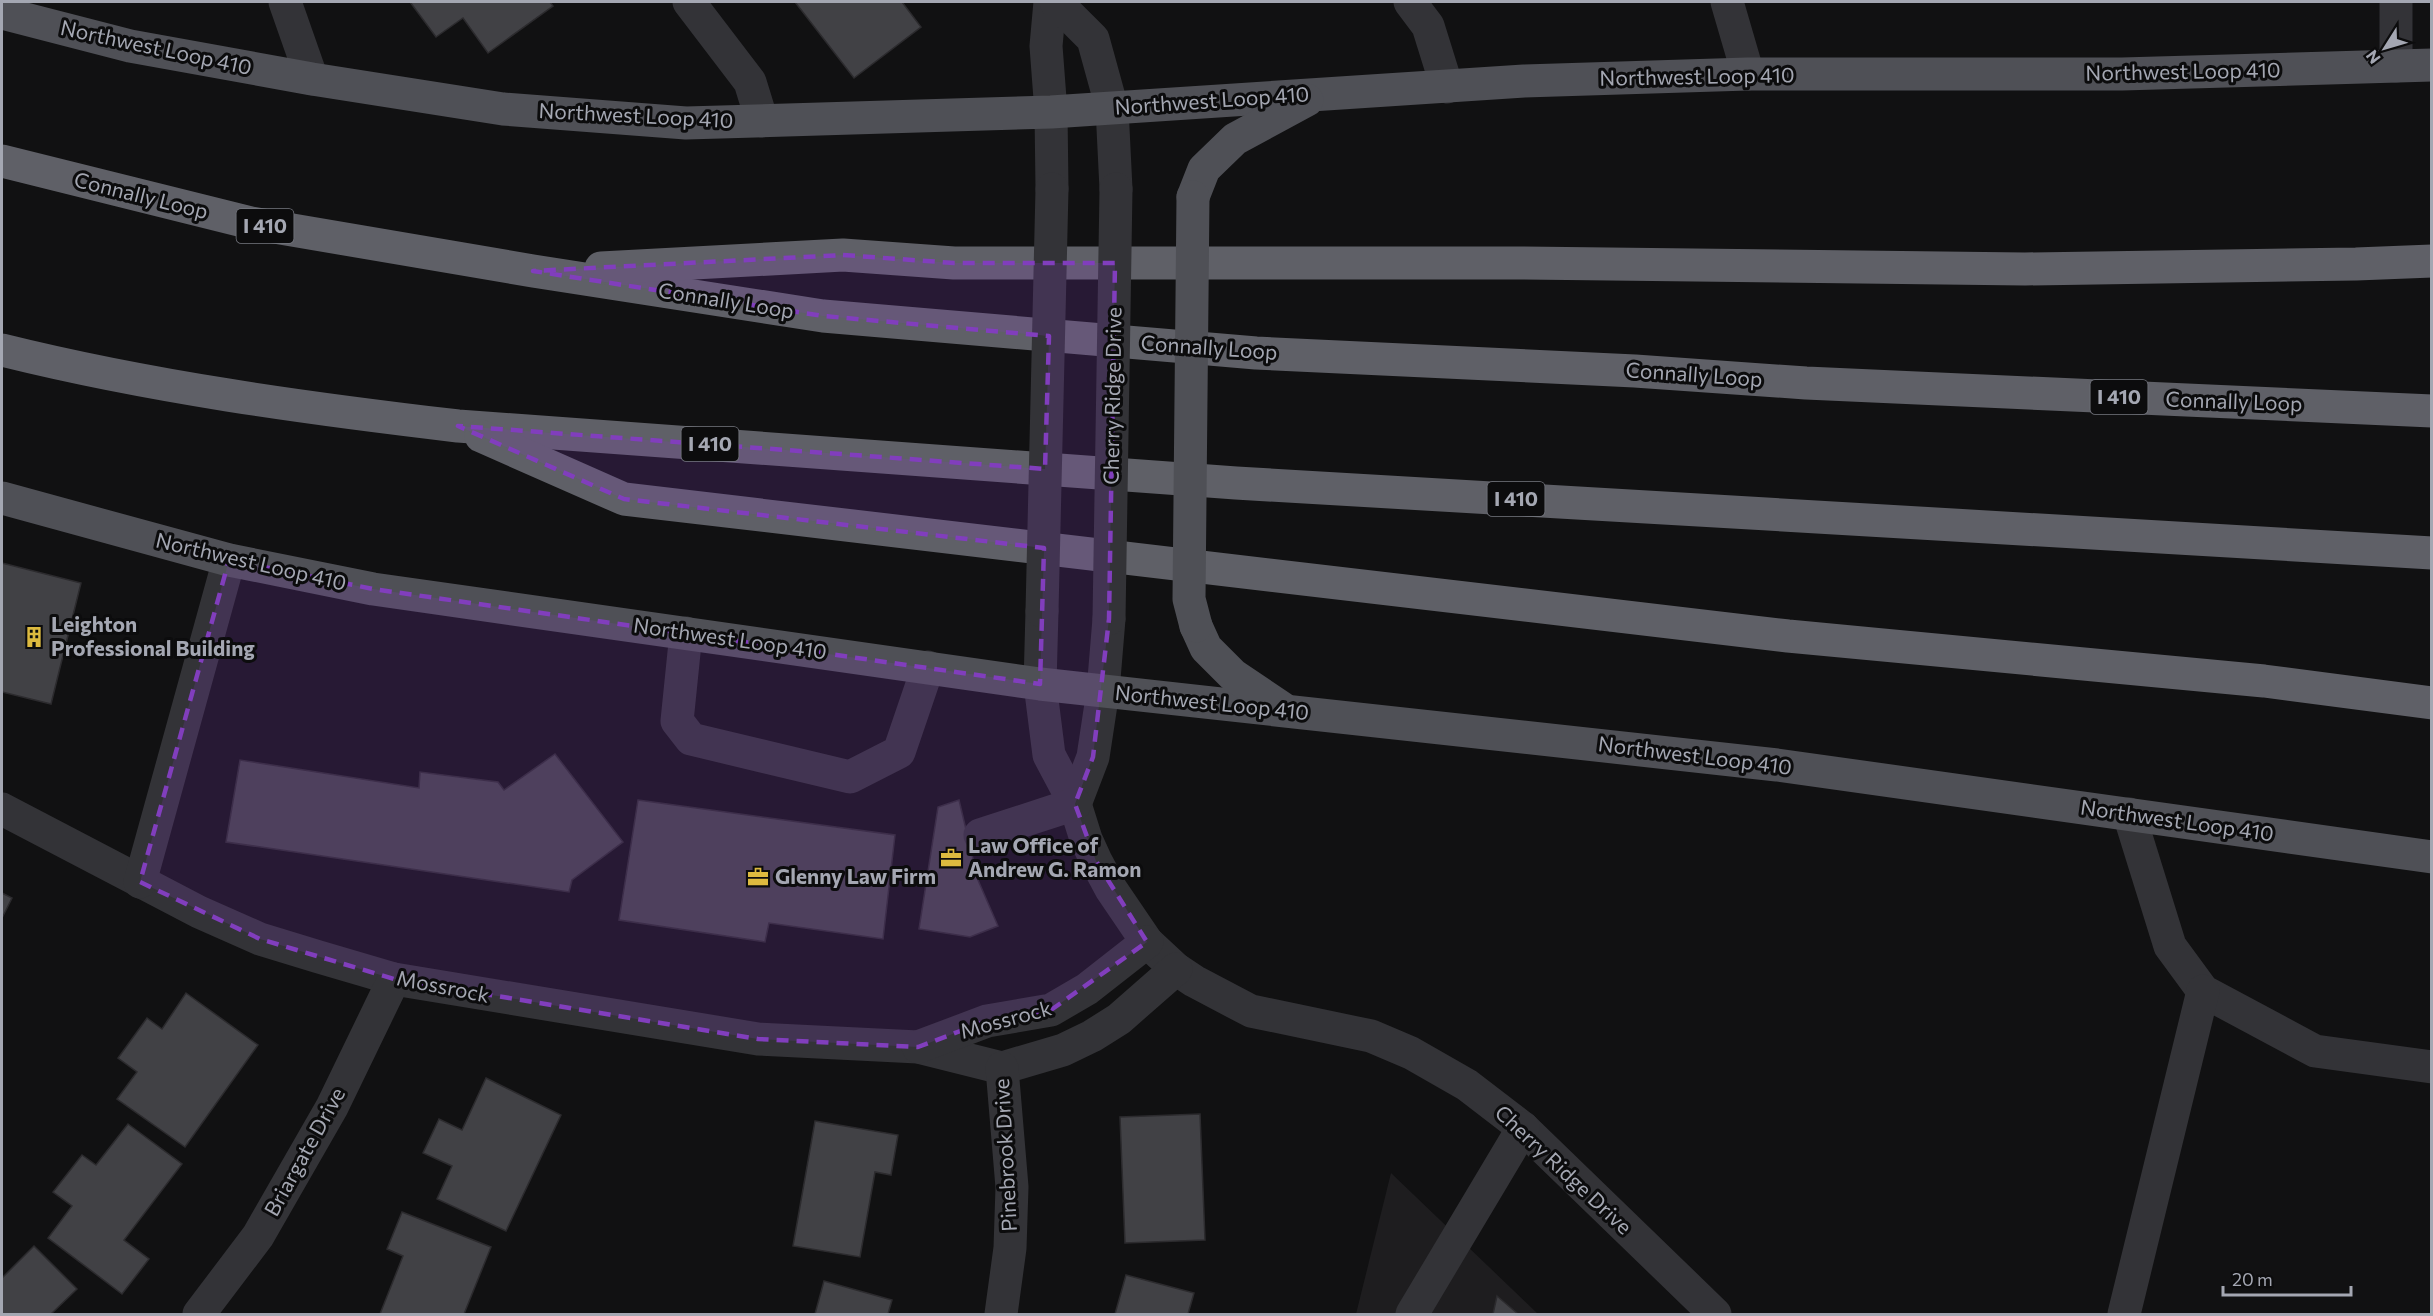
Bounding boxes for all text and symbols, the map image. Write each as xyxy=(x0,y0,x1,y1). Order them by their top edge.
street label: Northwest Loop 410 xyxy=(58,14,254,79)
north arrow xyxy=(2355,18,2415,78)
text: N xyxy=(2361,47,2384,68)
street label: Northwest Loop 410 xyxy=(2085,56,2281,85)
street label: Northwest Loop 410 xyxy=(1599,61,1795,90)
street label: Northwest Loop 410 xyxy=(1114,80,1310,119)
street label: Northwest Loop 410 xyxy=(538,97,734,132)
street label: Connally Loop xyxy=(72,166,211,223)
road number: I 410 xyxy=(236,209,294,243)
street label: Connally Loop xyxy=(657,276,796,323)
street label: Cherry Ridge Drive xyxy=(1097,307,1126,485)
street label: Connally Loop xyxy=(1140,329,1278,364)
street label: Connally Loop xyxy=(1625,356,1763,391)
road number: I 410 xyxy=(2090,380,2148,414)
street label: Connally Loop xyxy=(2165,386,2303,415)
road number: I 410 xyxy=(682,427,738,461)
road number: I 410 xyxy=(1488,482,1544,516)
street label: Northwest Loop 410 xyxy=(154,526,349,595)
place label: Leighton Professional Building xyxy=(51,611,255,660)
street label: Northwest Loop 410 xyxy=(632,612,829,663)
building icon: Leighton Professional Building xyxy=(22,625,46,649)
street label: Northwest Loop 410 xyxy=(1114,679,1310,724)
street label: Northwest Loop 410 xyxy=(1597,730,1793,779)
street label: Northwest Loop 410 xyxy=(2079,794,2276,845)
place label: Law Office of Andrew G. Ramon xyxy=(968,832,1141,881)
office icon: Law Office of Andrew G. Ramon xyxy=(939,846,963,870)
place label: Glenny Law Firm xyxy=(775,863,936,888)
office icon: Glenny Law Firm xyxy=(746,865,770,889)
street label: Mossrock xyxy=(395,964,492,1007)
street label: Mossrock xyxy=(957,994,1054,1043)
street label: Pinebrook Drive xyxy=(988,1078,1021,1232)
street label: Briargate Drive xyxy=(258,1083,349,1220)
street label: Cherry Ridge Drive xyxy=(1490,1099,1638,1239)
scale bar xyxy=(2223,1259,2350,1297)
text: 20 m xyxy=(2232,1268,2273,1290)

